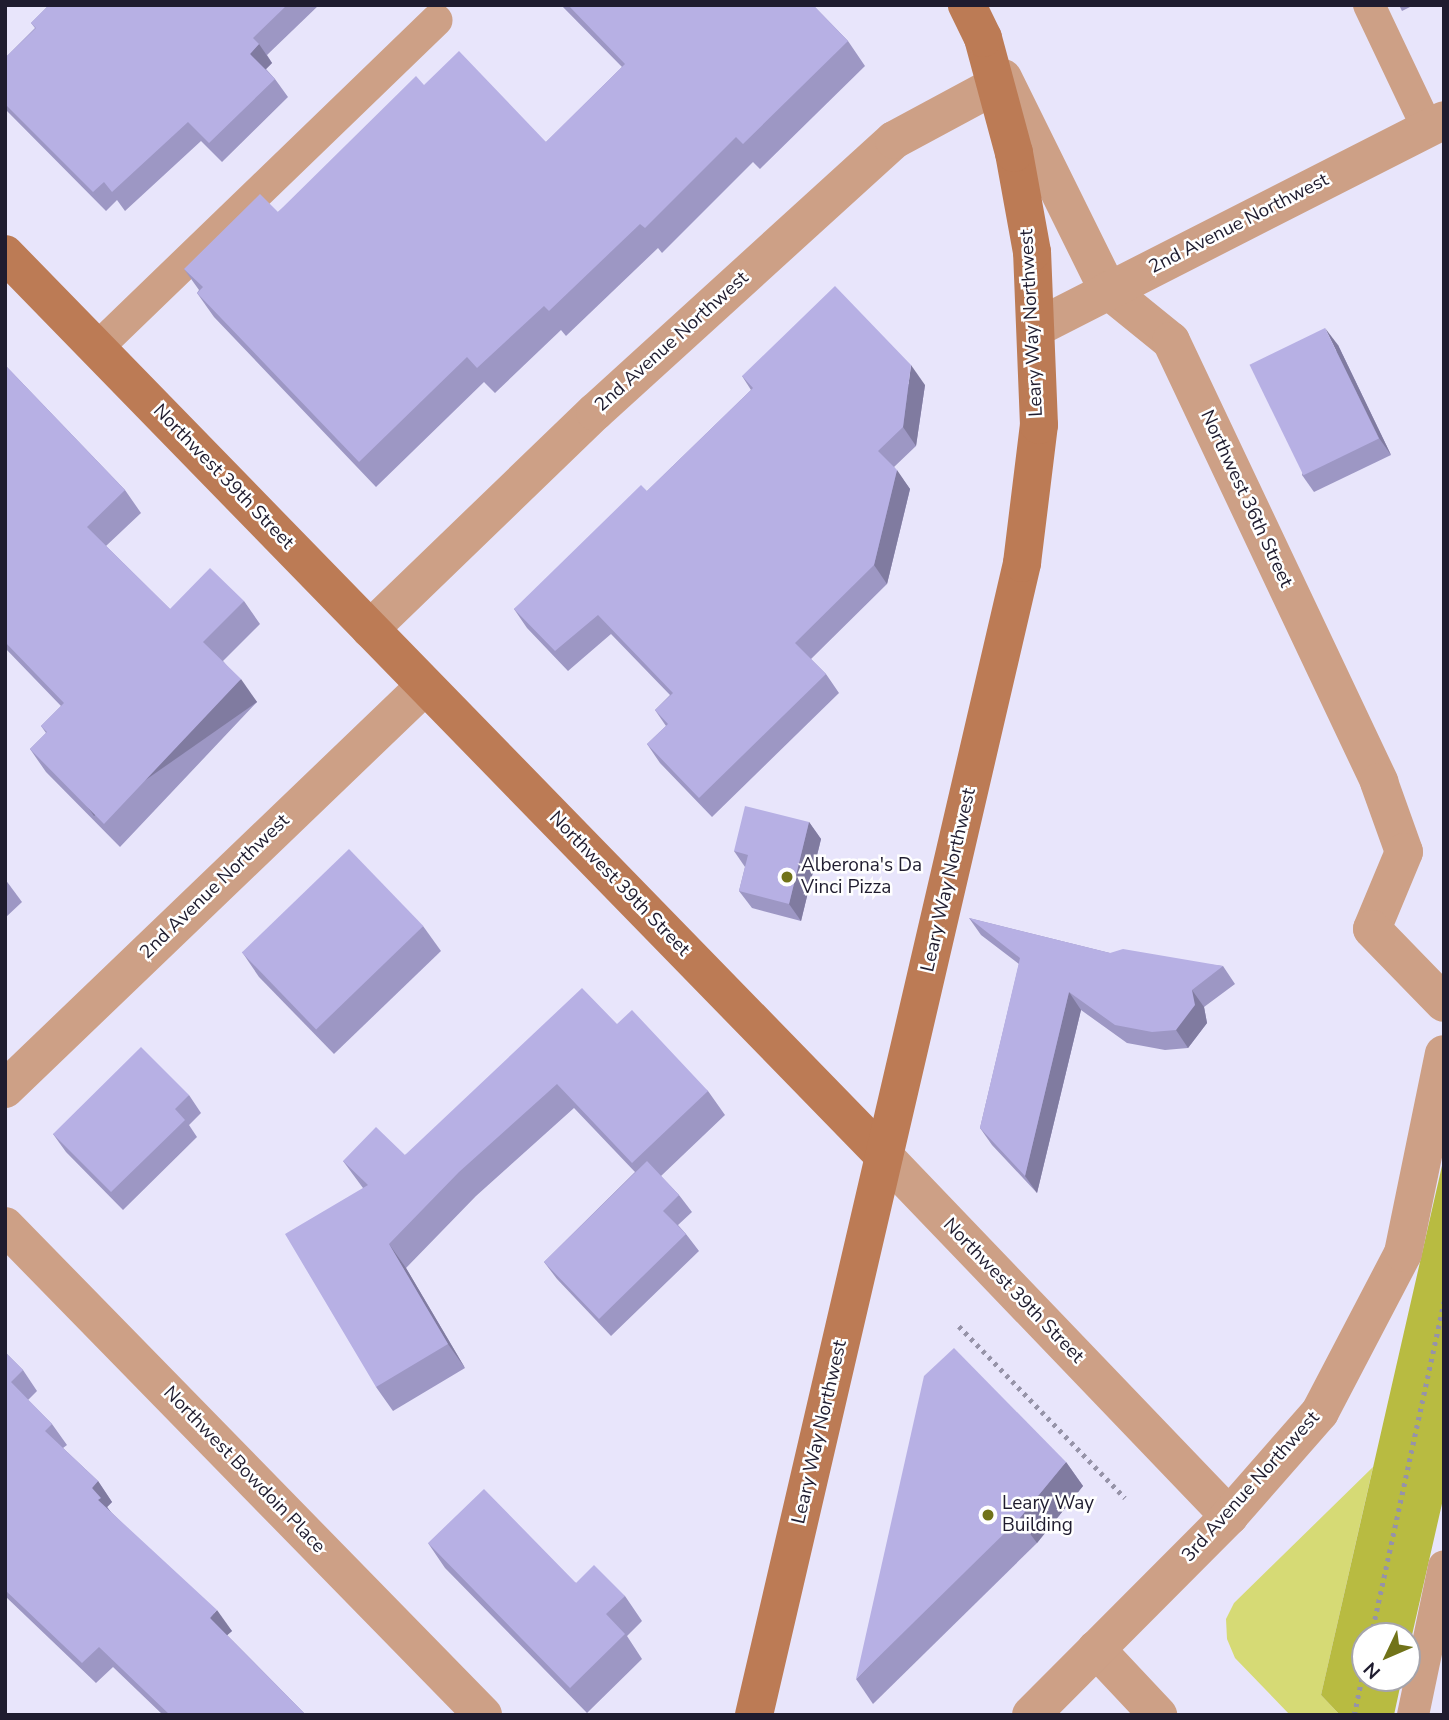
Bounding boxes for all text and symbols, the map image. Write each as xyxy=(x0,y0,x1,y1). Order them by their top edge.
street label: 2nd Avenue Northwest xyxy=(1145,169,1333,279)
street label: Leary Way Northwest xyxy=(1016,229,1048,417)
street label: 2nd Avenue Northwest xyxy=(591,267,753,417)
street label: Northwest 39th Street xyxy=(148,400,298,554)
street label: Northwest 36th Street xyxy=(1195,407,1297,591)
street label: Leary Way Northwest xyxy=(917,786,981,974)
street label: Northwest 39th Street xyxy=(544,807,694,961)
street label: 2nd Avenue Northwest xyxy=(136,810,294,964)
place label: Alberona's Da Vinci Pizza xyxy=(801,855,922,899)
marker: Alberona's Da Vinci Pizza xyxy=(779,869,795,885)
street label: Northwest 39th Street xyxy=(938,1214,1088,1368)
street label: Leary Way Northwest xyxy=(788,1338,852,1526)
street label: Northwest Bowdoin Place xyxy=(158,1382,330,1558)
street label: 3rd Avenue Northwest xyxy=(1177,1407,1325,1567)
place label: Leary Way Building xyxy=(1002,1493,1094,1537)
marker: Leary Way Building xyxy=(980,1507,996,1523)
north arrow xyxy=(1351,1622,1421,1692)
text: N xyxy=(1358,1656,1387,1684)

